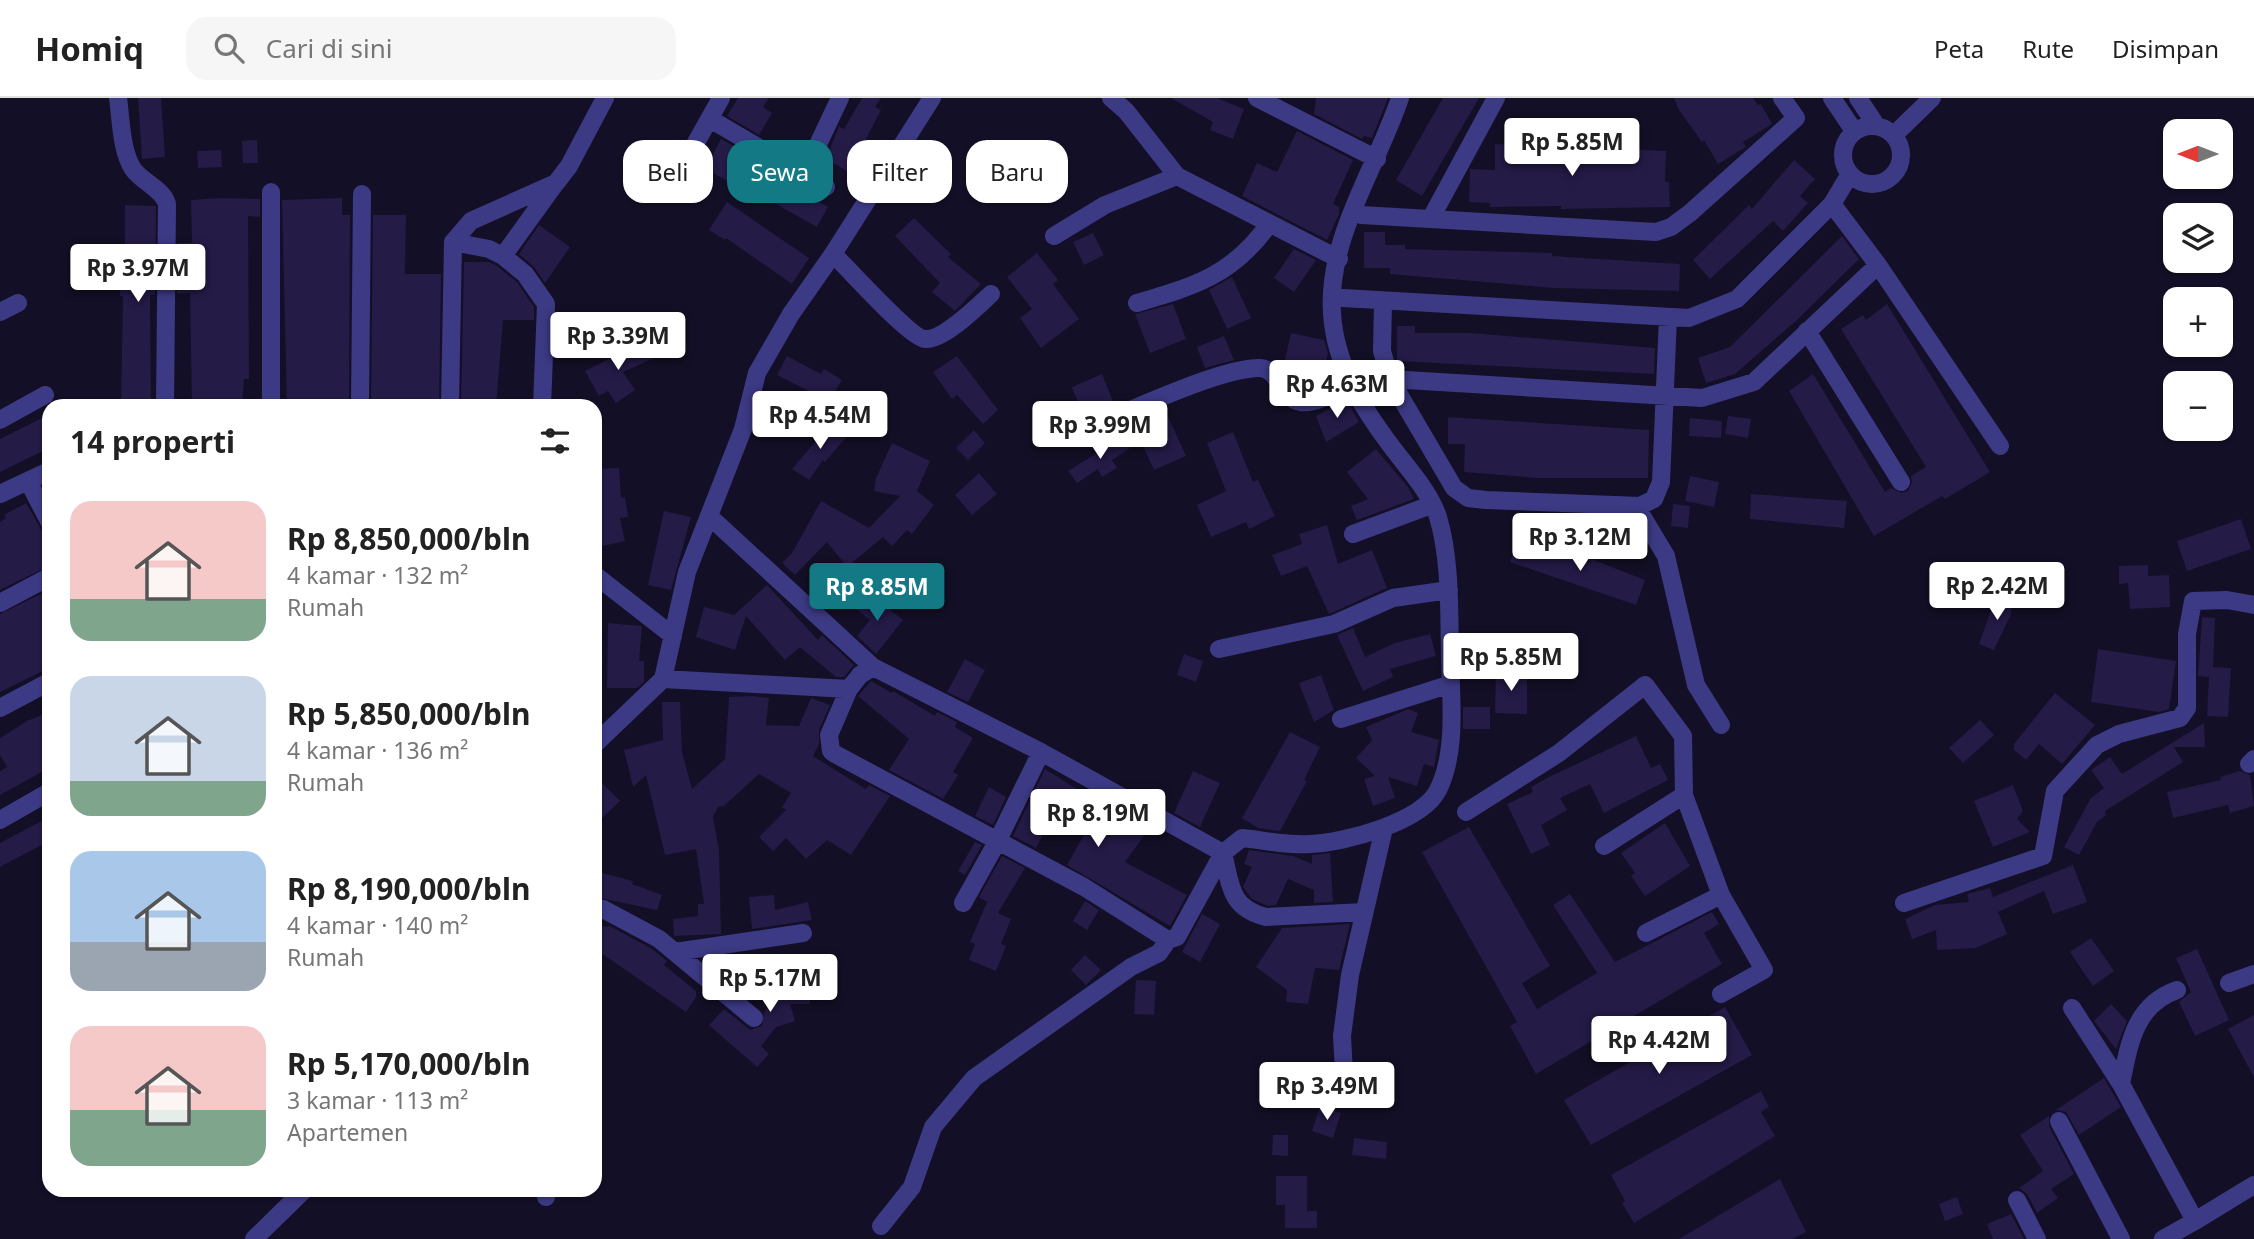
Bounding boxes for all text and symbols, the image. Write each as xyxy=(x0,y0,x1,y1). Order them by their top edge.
search box xyxy=(186,17,676,80)
text: Homiq xyxy=(35,26,144,71)
icon: search xyxy=(210,29,248,67)
text: Cari di sini xyxy=(266,30,392,66)
text: Peta xyxy=(1934,32,1984,65)
text: Rute xyxy=(2022,32,2074,65)
text: Disimpan xyxy=(2112,32,2219,65)
pin: Rp 5.85M xyxy=(1500,118,1644,178)
north arrow xyxy=(2163,119,2233,189)
map controls xyxy=(2163,119,2233,441)
text: Rp 5.85M xyxy=(1520,125,1624,157)
chip: Beli xyxy=(623,140,713,203)
chip: Sewa xyxy=(727,140,833,203)
chip: Filter xyxy=(847,140,952,203)
chip: Baru xyxy=(966,140,1068,203)
button: layers xyxy=(2163,203,2233,273)
pin: Rp 3.97M xyxy=(66,244,210,304)
text: Rp 3.97M xyxy=(86,251,190,283)
button: + xyxy=(2163,287,2233,357)
pin: Rp 3.39M xyxy=(546,313,690,372)
text: Rp 3.39M xyxy=(566,319,670,351)
pin: Rp 4.63M xyxy=(1265,360,1409,420)
text: Rp 4.63M xyxy=(1285,367,1389,399)
button: − xyxy=(2163,371,2233,441)
pin: Rp 4.54M xyxy=(748,392,892,451)
text: Rp 4.54M xyxy=(768,398,872,430)
pin: Rp 3.99M xyxy=(1028,402,1172,461)
text: Rp 3.99M xyxy=(1048,408,1152,440)
text: 14 properti xyxy=(70,421,235,462)
icon: filters xyxy=(536,422,574,460)
pin: Rp 3.12M xyxy=(1508,514,1652,573)
text: Rp 8,850,000/bln xyxy=(287,518,531,559)
text: Rp 3.12M xyxy=(1528,520,1632,552)
icon: home xyxy=(126,529,210,613)
text: 4 kamar · 132 m² xyxy=(287,559,468,591)
pin: Rp 2.42M xyxy=(1925,562,2069,622)
pin: Rp 8.85M xyxy=(805,564,949,623)
text: Rp 2.42M xyxy=(1945,569,2049,601)
text: Rp 8.85M xyxy=(825,570,929,602)
text: Rumah xyxy=(287,591,364,623)
pin: Rp 5.85M xyxy=(1439,634,1583,693)
text: Rp 5.85M xyxy=(1459,640,1563,672)
text: Rp 5,850,000/bln xyxy=(287,693,531,734)
icon: home xyxy=(126,704,210,788)
text: 4 kamar · 136 m² xyxy=(287,734,468,766)
text: Rumah xyxy=(287,766,364,798)
pin: Rp 8.19M xyxy=(1026,790,1170,849)
text: Rp 8.19M xyxy=(1046,796,1150,828)
text: Rp 8,190,000/bln xyxy=(287,868,531,909)
icon: home xyxy=(126,879,210,963)
text: 4 kamar · 140 m² xyxy=(287,909,468,941)
text: Rumah xyxy=(287,941,364,973)
pin: Rp 5.17M xyxy=(698,954,842,1014)
text: Rp 5.17M xyxy=(718,961,822,993)
pin: Rp 4.42M xyxy=(1587,1016,1731,1076)
text: Rp 4.42M xyxy=(1607,1023,1711,1055)
text: Rp 5,170,000/bln xyxy=(287,1043,531,1084)
icon: home xyxy=(126,1054,210,1138)
pin: Rp 3.49M xyxy=(1255,1062,1399,1122)
text: Rp 3.49M xyxy=(1275,1069,1379,1101)
text: 3 kamar · 113 m² xyxy=(287,1084,468,1116)
text: Apartemen xyxy=(287,1116,408,1148)

